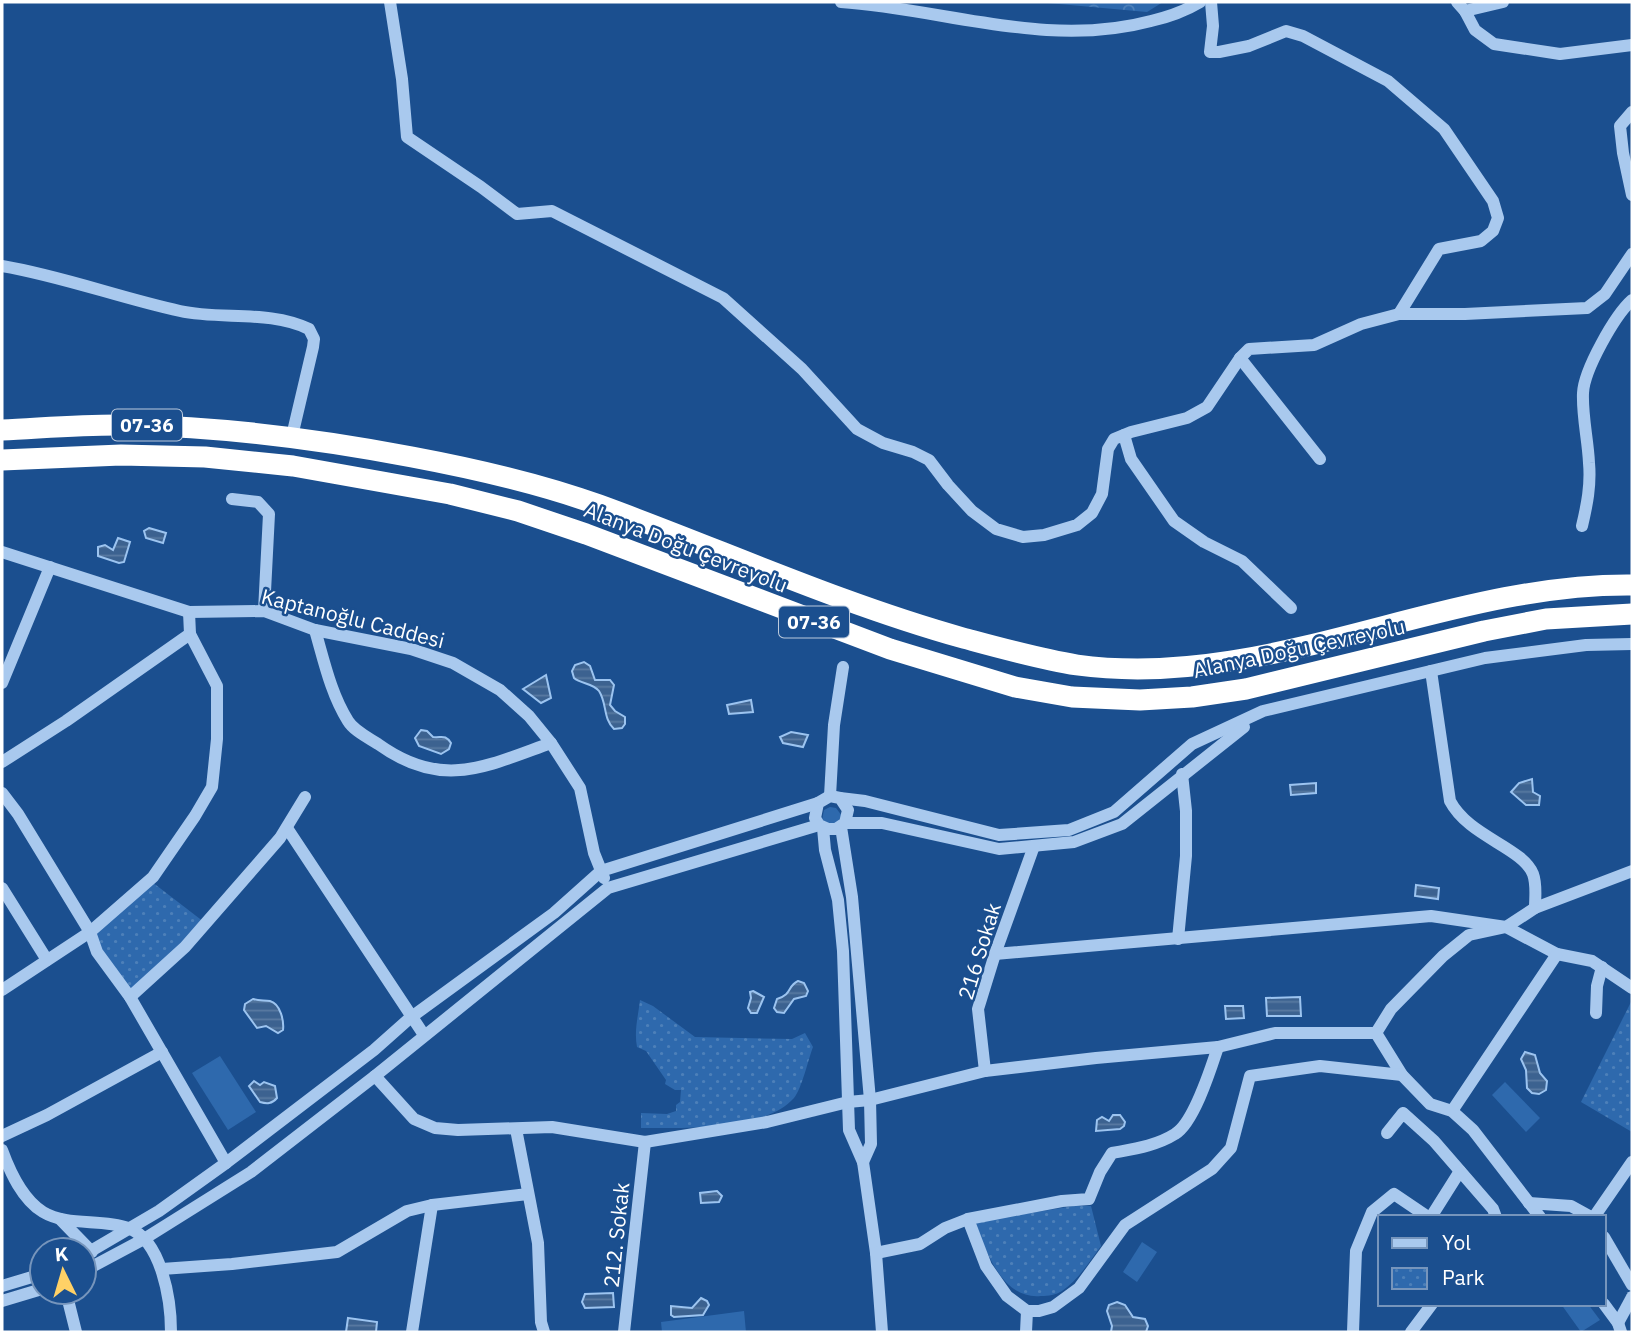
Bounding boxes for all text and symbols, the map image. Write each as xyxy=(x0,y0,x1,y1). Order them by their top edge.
road number: 07-36 xyxy=(112,410,182,440)
street label: Alanya Doğu Çevreyolu xyxy=(580,495,792,599)
street label: Kaptanoğlu Caddesi xyxy=(258,582,448,654)
road number: 07-36 xyxy=(779,607,849,638)
street label: Alanya Doğu Çevreyolu xyxy=(1191,612,1407,684)
street label: 216 Sokak xyxy=(951,899,1007,1003)
street label: 212. Sokak xyxy=(597,1181,635,1289)
legend xyxy=(1378,1215,1606,1306)
text: Yol xyxy=(1442,1228,1471,1256)
north arrow xyxy=(28,1236,98,1306)
text: K xyxy=(54,1242,69,1267)
text: Park xyxy=(1442,1263,1485,1291)

